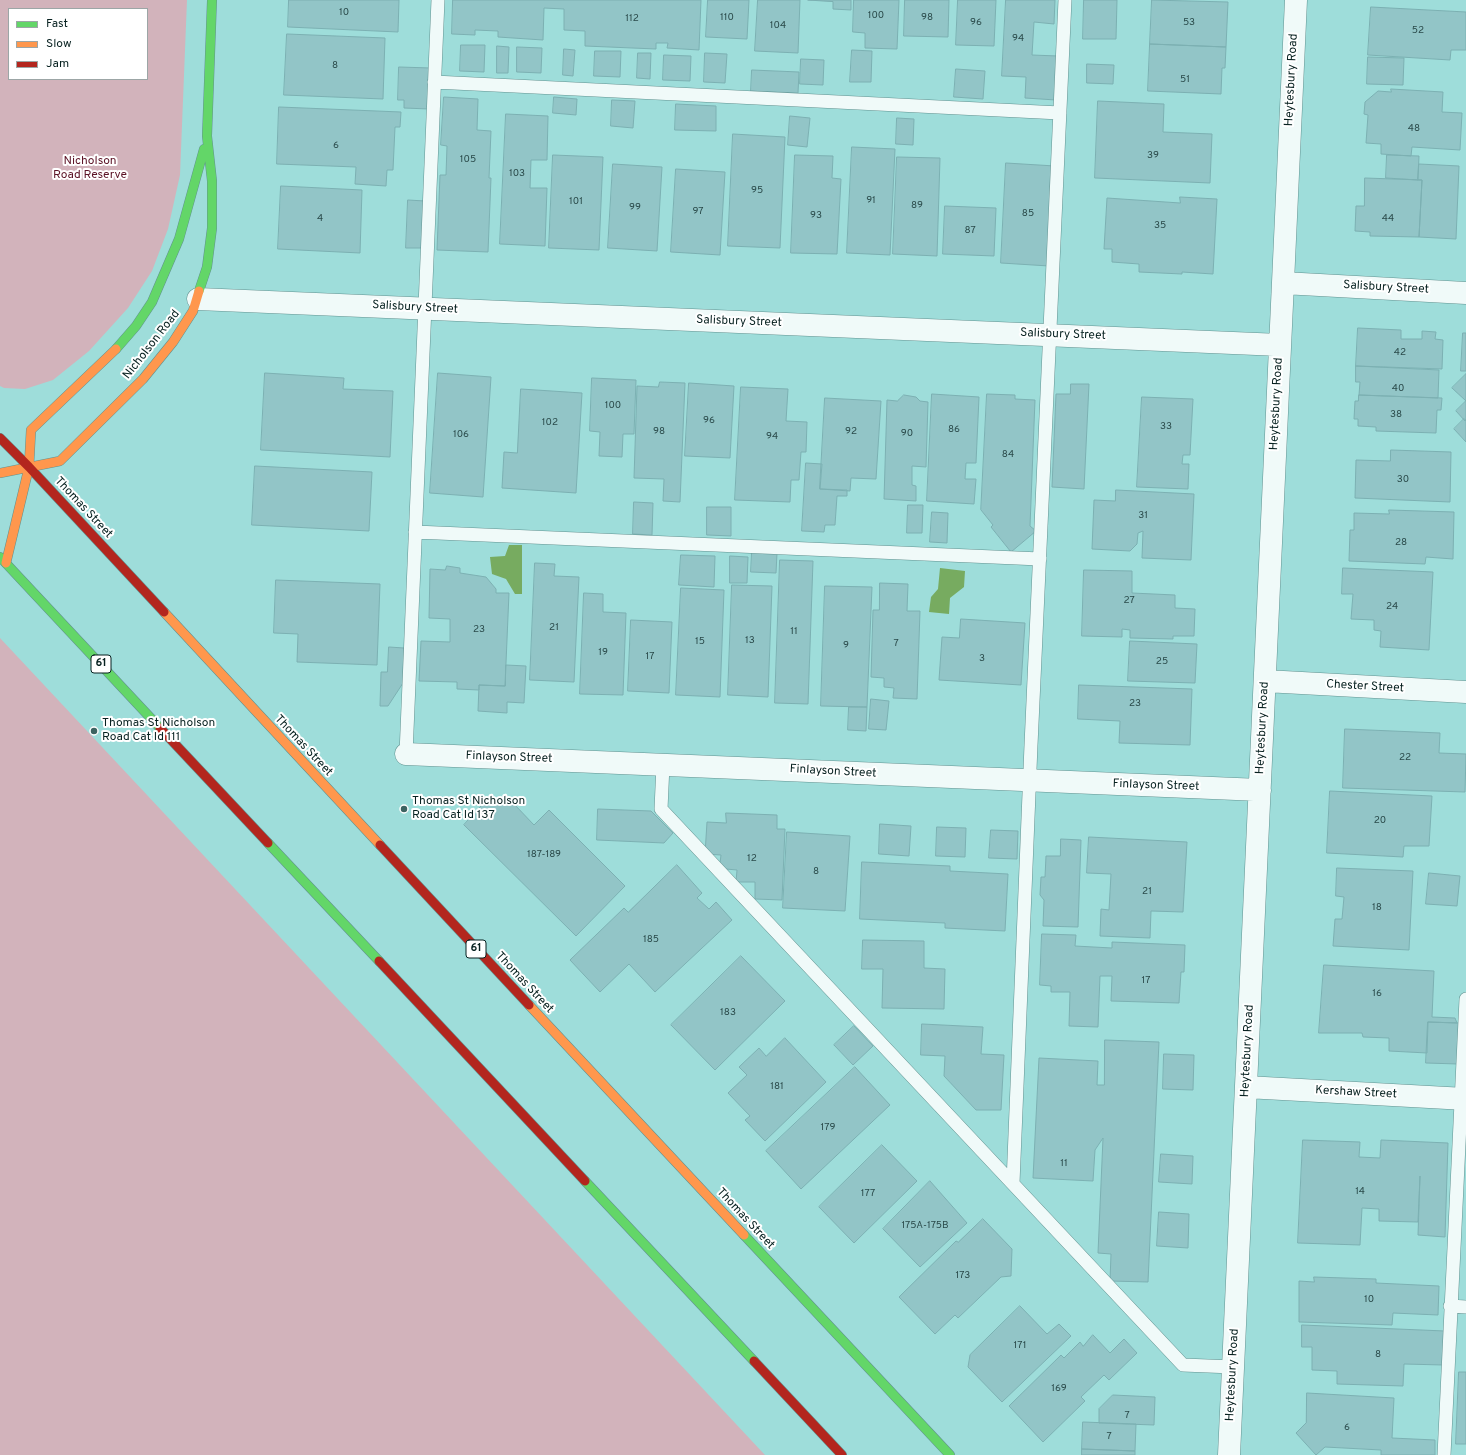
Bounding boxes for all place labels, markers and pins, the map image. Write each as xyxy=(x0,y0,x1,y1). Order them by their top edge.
place label: Thomas St Nicholson Road Cat Id 111 xyxy=(102,717,215,745)
marker: Thomas St Nicholson Road Cat Id 111 xyxy=(89,726,99,736)
place label: Thomas St Nicholson Road Cat Id 137 xyxy=(412,795,525,823)
marker: Thomas St Nicholson Road Cat Id 137 xyxy=(399,804,409,814)

